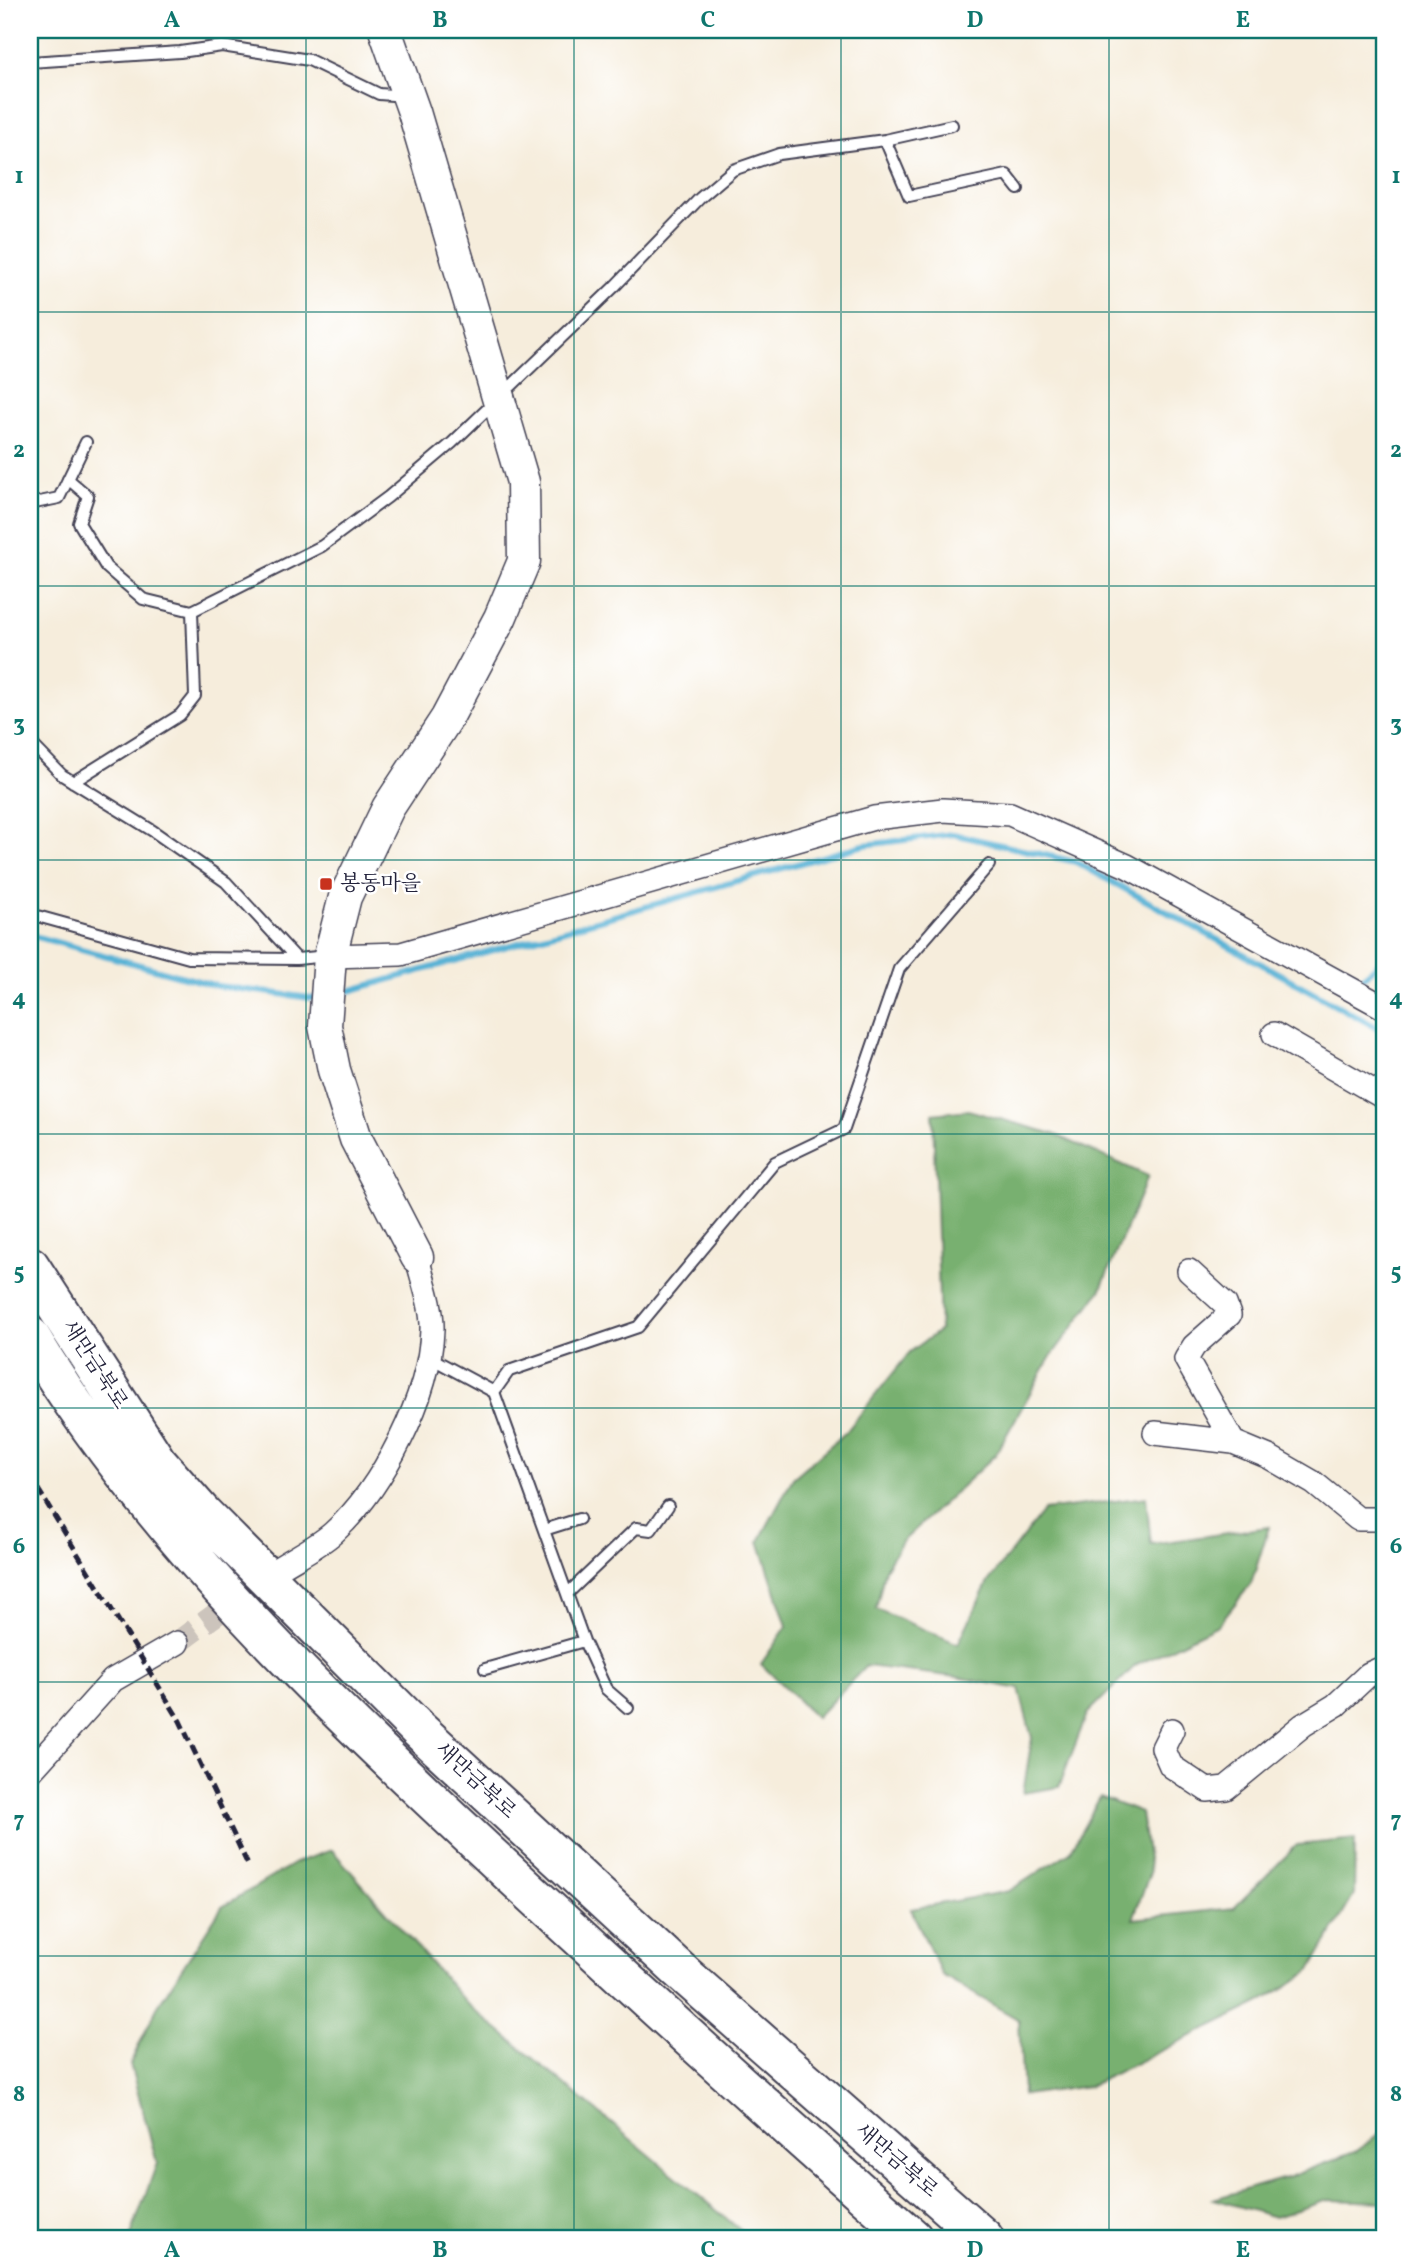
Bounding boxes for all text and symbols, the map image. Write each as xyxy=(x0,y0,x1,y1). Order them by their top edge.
text: A xyxy=(164,5,180,37)
text: B xyxy=(432,5,448,37)
text: C xyxy=(701,5,715,37)
text: D xyxy=(967,5,984,37)
text: E xyxy=(1236,5,1250,37)
text: 1 xyxy=(14,161,24,193)
text: 1 xyxy=(1391,161,1401,193)
text: 2 xyxy=(13,435,25,467)
text: 2 xyxy=(1390,435,1402,467)
text: 3 xyxy=(13,709,25,741)
text: 3 xyxy=(1390,709,1402,741)
place label: 봉동마을 xyxy=(340,870,421,899)
marker: 봉동마을 xyxy=(318,876,334,892)
text: 4 xyxy=(12,983,26,1015)
text: 4 xyxy=(1389,983,1403,1015)
text: 5 xyxy=(13,1257,25,1289)
text: 5 xyxy=(1390,1257,1402,1289)
street label: 새만금북로 xyxy=(54,1315,134,1415)
text: 6 xyxy=(13,1531,25,1563)
text: 6 xyxy=(1390,1531,1402,1563)
street label: 새만금북로 xyxy=(428,1736,522,1826)
text: 7 xyxy=(14,1805,25,1837)
text: 7 xyxy=(1391,1805,1402,1837)
text: 8 xyxy=(13,2079,25,2111)
text: 8 xyxy=(1390,2079,1402,2111)
street label: 새만금북로 xyxy=(848,2117,944,2205)
text: A xyxy=(164,2235,180,2267)
text: B xyxy=(432,2235,448,2267)
text: C xyxy=(701,2235,715,2267)
text: D xyxy=(967,2235,984,2267)
text: E xyxy=(1236,2235,1250,2267)

